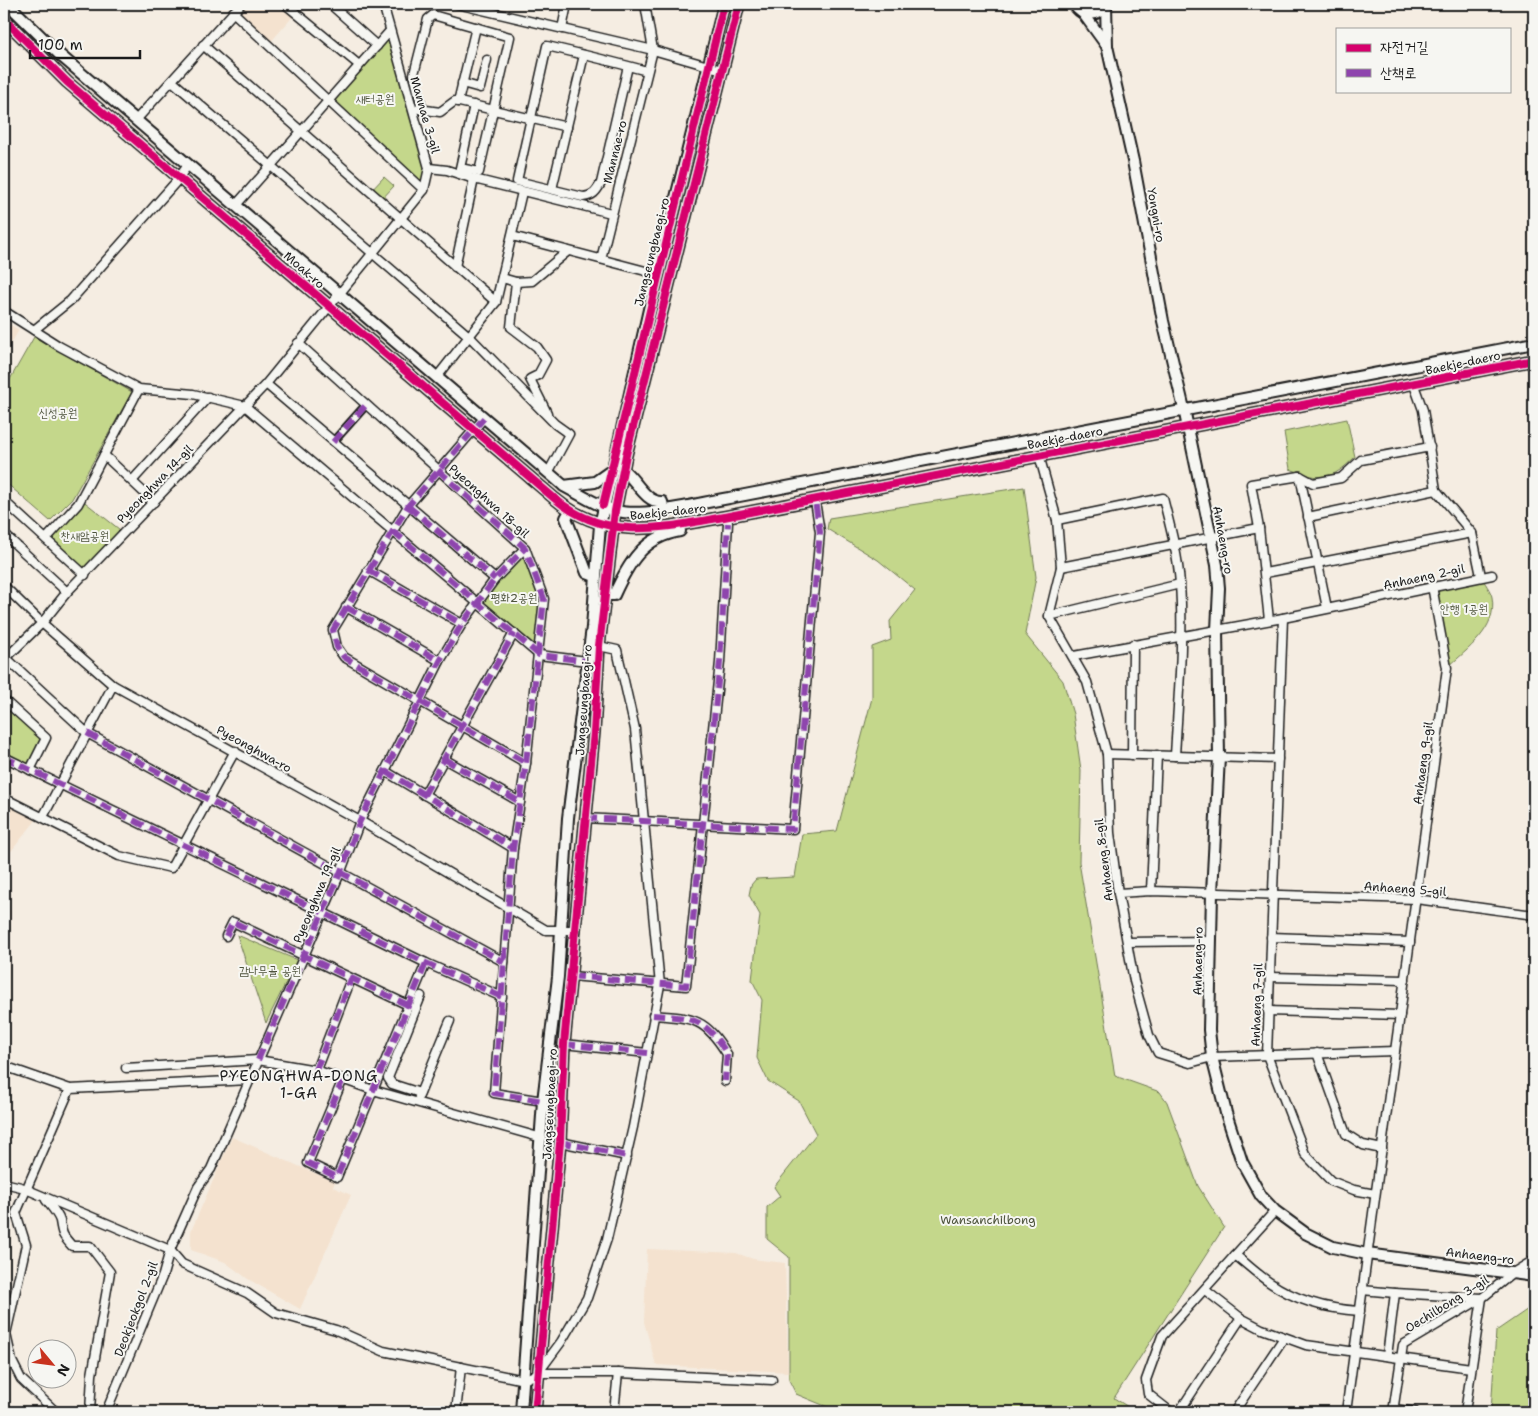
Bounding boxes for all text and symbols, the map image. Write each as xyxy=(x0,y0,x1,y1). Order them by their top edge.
scale bar xyxy=(30,28,140,60)
legend xyxy=(1336,28,1510,92)
text: 100 m xyxy=(38,35,83,55)
text: 자전거길 xyxy=(1380,37,1428,57)
text: 산책로 xyxy=(1380,63,1416,83)
street label: Mannae 3-gil xyxy=(406,75,444,156)
park label: 새터공원 xyxy=(356,91,394,107)
street label: Mannae-ro xyxy=(599,119,631,185)
street label: Yongni-ro xyxy=(1143,186,1169,244)
street label: Jangseungbaegi-ro xyxy=(631,196,673,308)
street label: Moak-ro xyxy=(280,248,328,292)
street label: Baekje-daero xyxy=(1424,347,1502,379)
park label: 신성공원 xyxy=(39,405,77,421)
street label: Baekje-daero xyxy=(1026,423,1104,453)
street label: Pyeonghwa 14-gil xyxy=(113,441,197,527)
street label: Pyeonghwa 18-gil xyxy=(445,460,533,542)
street label: Baekje-daero xyxy=(629,500,707,524)
street label: Anhaeng-ro xyxy=(1209,505,1237,575)
park label: 찬새암공원 xyxy=(61,528,109,544)
street label: Anhaeng 2-gil xyxy=(1382,560,1467,593)
park label: 평화2공원 xyxy=(490,590,538,606)
park label: 안행 1공원 xyxy=(1440,601,1488,617)
street label: Jangseungbaegi-ro xyxy=(572,644,596,756)
street label: Anhaeng 9-gil xyxy=(1409,720,1437,805)
street label: Pyeonghwa-ro xyxy=(213,722,295,776)
street label: Anhaeng 8-gil xyxy=(1091,817,1117,902)
street label: Pyeonghwa 19-gil xyxy=(290,844,345,946)
street label: Anhaeng 5-gil xyxy=(1363,878,1447,900)
street label: Anhaeng-ro xyxy=(1189,926,1207,996)
park label: 감나무골 공원 xyxy=(239,963,301,979)
street label: Anhaeng 7-gil xyxy=(1248,963,1266,1047)
street label: Jangseungbaegi-ro xyxy=(539,1048,561,1160)
district label: PYEONGHWA-DONG 1-GA xyxy=(220,1066,378,1103)
park label: Wansanchilbong xyxy=(940,1212,1036,1228)
street label: Anhaeng-ro xyxy=(1445,1244,1515,1268)
street label: Deokjeokgol 2-gil xyxy=(110,1259,162,1359)
street label: Oechilbong 3-gil xyxy=(1402,1272,1492,1336)
north arrow xyxy=(28,1338,78,1388)
text: N xyxy=(53,1361,74,1380)

